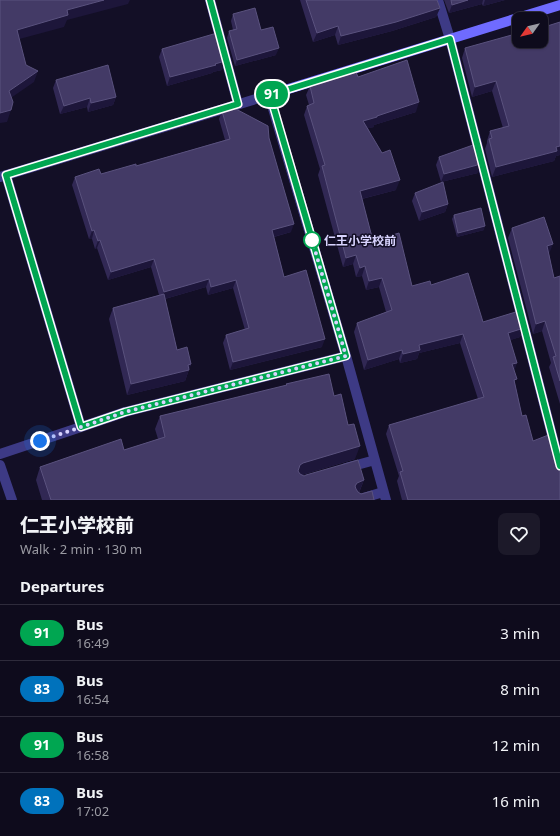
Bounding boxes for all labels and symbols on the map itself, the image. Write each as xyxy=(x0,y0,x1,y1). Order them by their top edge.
north arrow xyxy=(512,12,548,48)
line badge: 91 xyxy=(254,81,290,107)
marker: 仁王小学校前 xyxy=(303,231,321,249)
place label: 仁王小学校前 xyxy=(324,232,396,249)
your location xyxy=(30,431,50,451)

